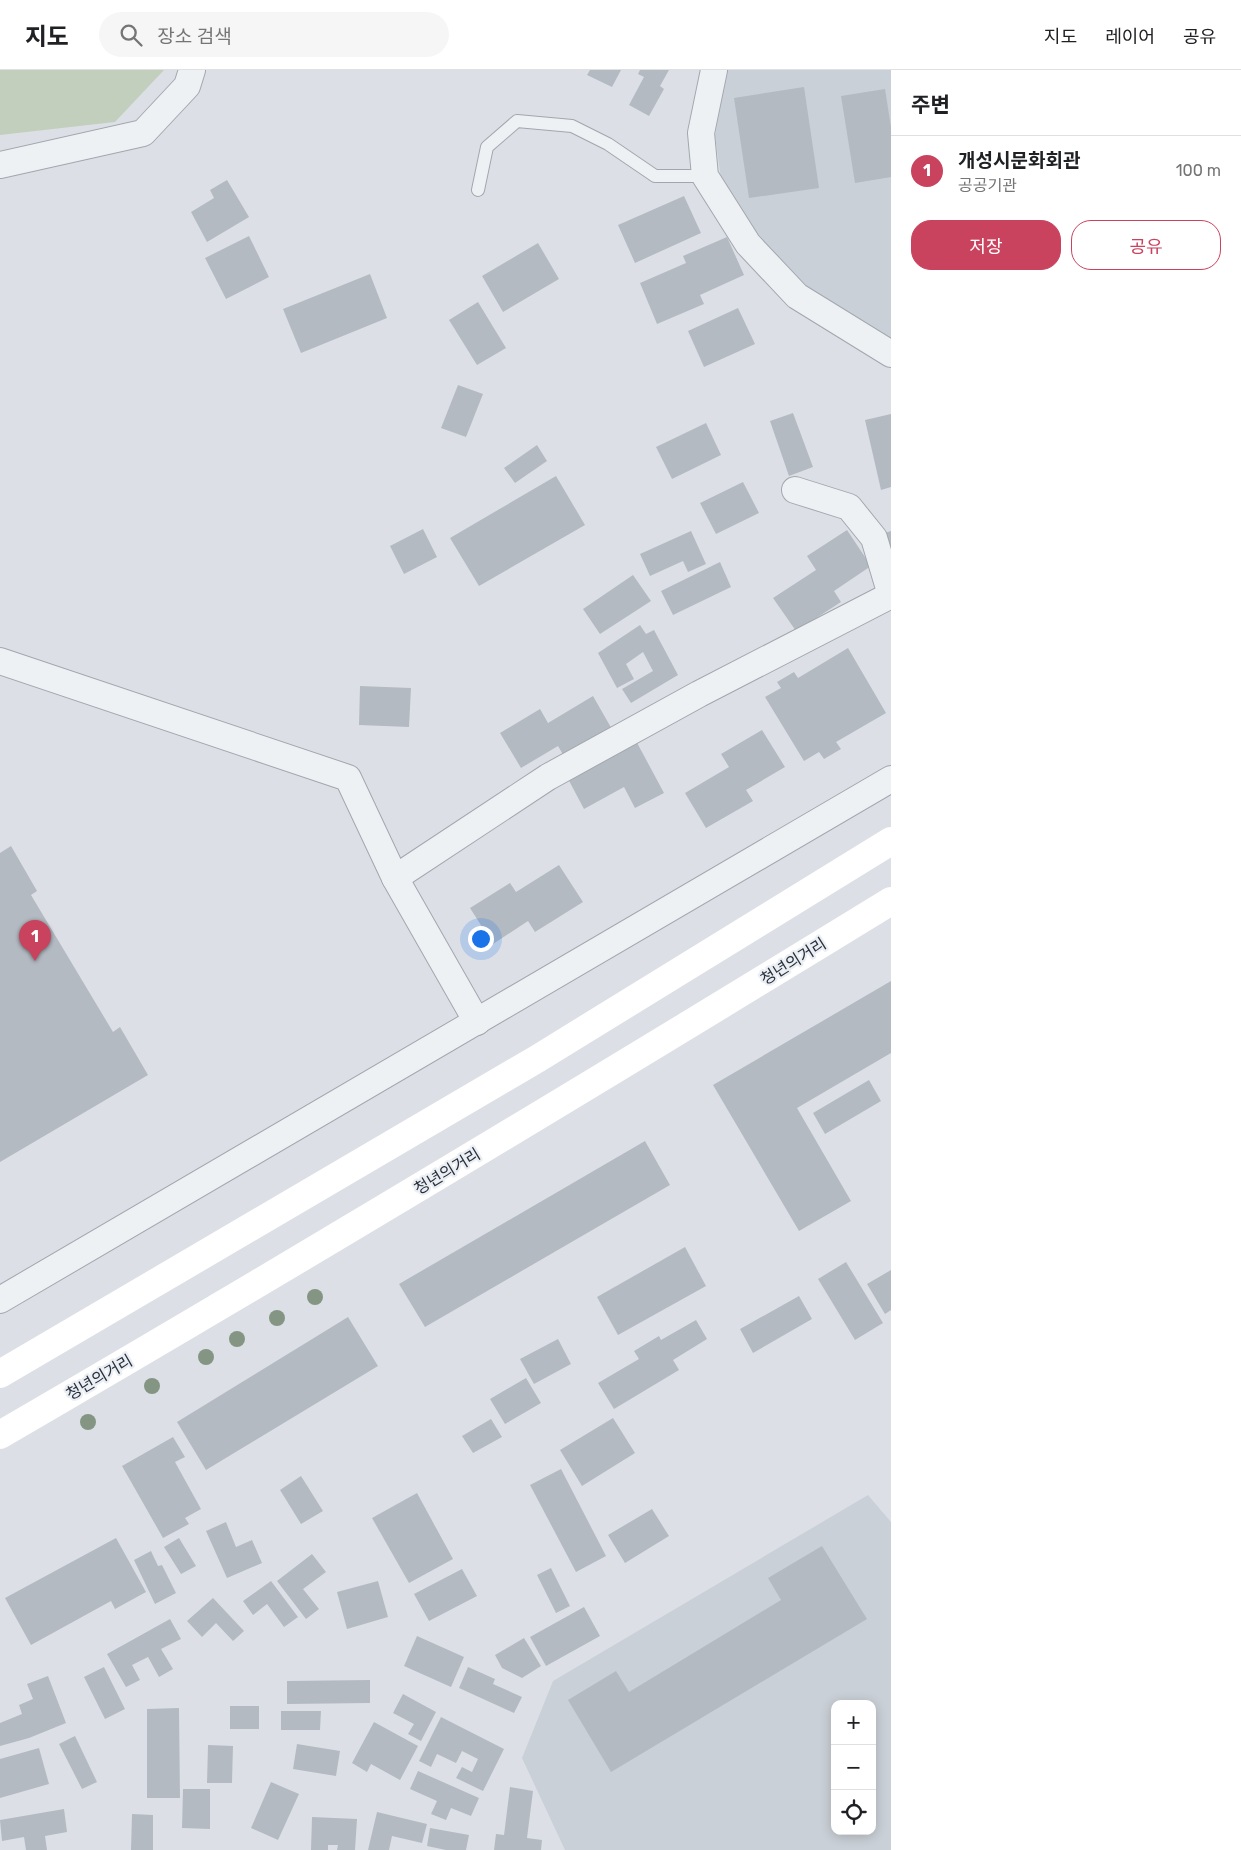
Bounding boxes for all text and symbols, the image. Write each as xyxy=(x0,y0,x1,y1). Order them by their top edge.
search box xyxy=(99,12,449,57)
icon: search xyxy=(117,21,145,49)
text: 지도 xyxy=(25,23,69,51)
text: 장소 검색 xyxy=(157,25,232,48)
text: 지도 xyxy=(1044,26,1077,48)
text: 레이어 xyxy=(1105,26,1155,48)
text: 공유 xyxy=(1183,26,1216,48)
text: 주변 xyxy=(911,92,950,117)
text: 개성시문화회관 xyxy=(958,149,1080,172)
text: 1 xyxy=(923,161,931,180)
text: 100 m xyxy=(1176,161,1221,180)
text: 공공기관 xyxy=(958,176,1017,195)
button: 저장 xyxy=(911,220,1061,270)
button: 공유 xyxy=(1071,220,1221,270)
pin: 1 xyxy=(19,920,51,961)
your location xyxy=(468,926,494,952)
street label: 청년의거리 xyxy=(757,934,830,989)
street label: 청년의거리 xyxy=(411,1144,484,1199)
street label: 청년의거리 xyxy=(63,1351,136,1404)
map controls xyxy=(831,1700,876,1835)
button: + xyxy=(831,1700,876,1745)
button: − xyxy=(831,1745,876,1790)
button: locate xyxy=(831,1790,876,1835)

